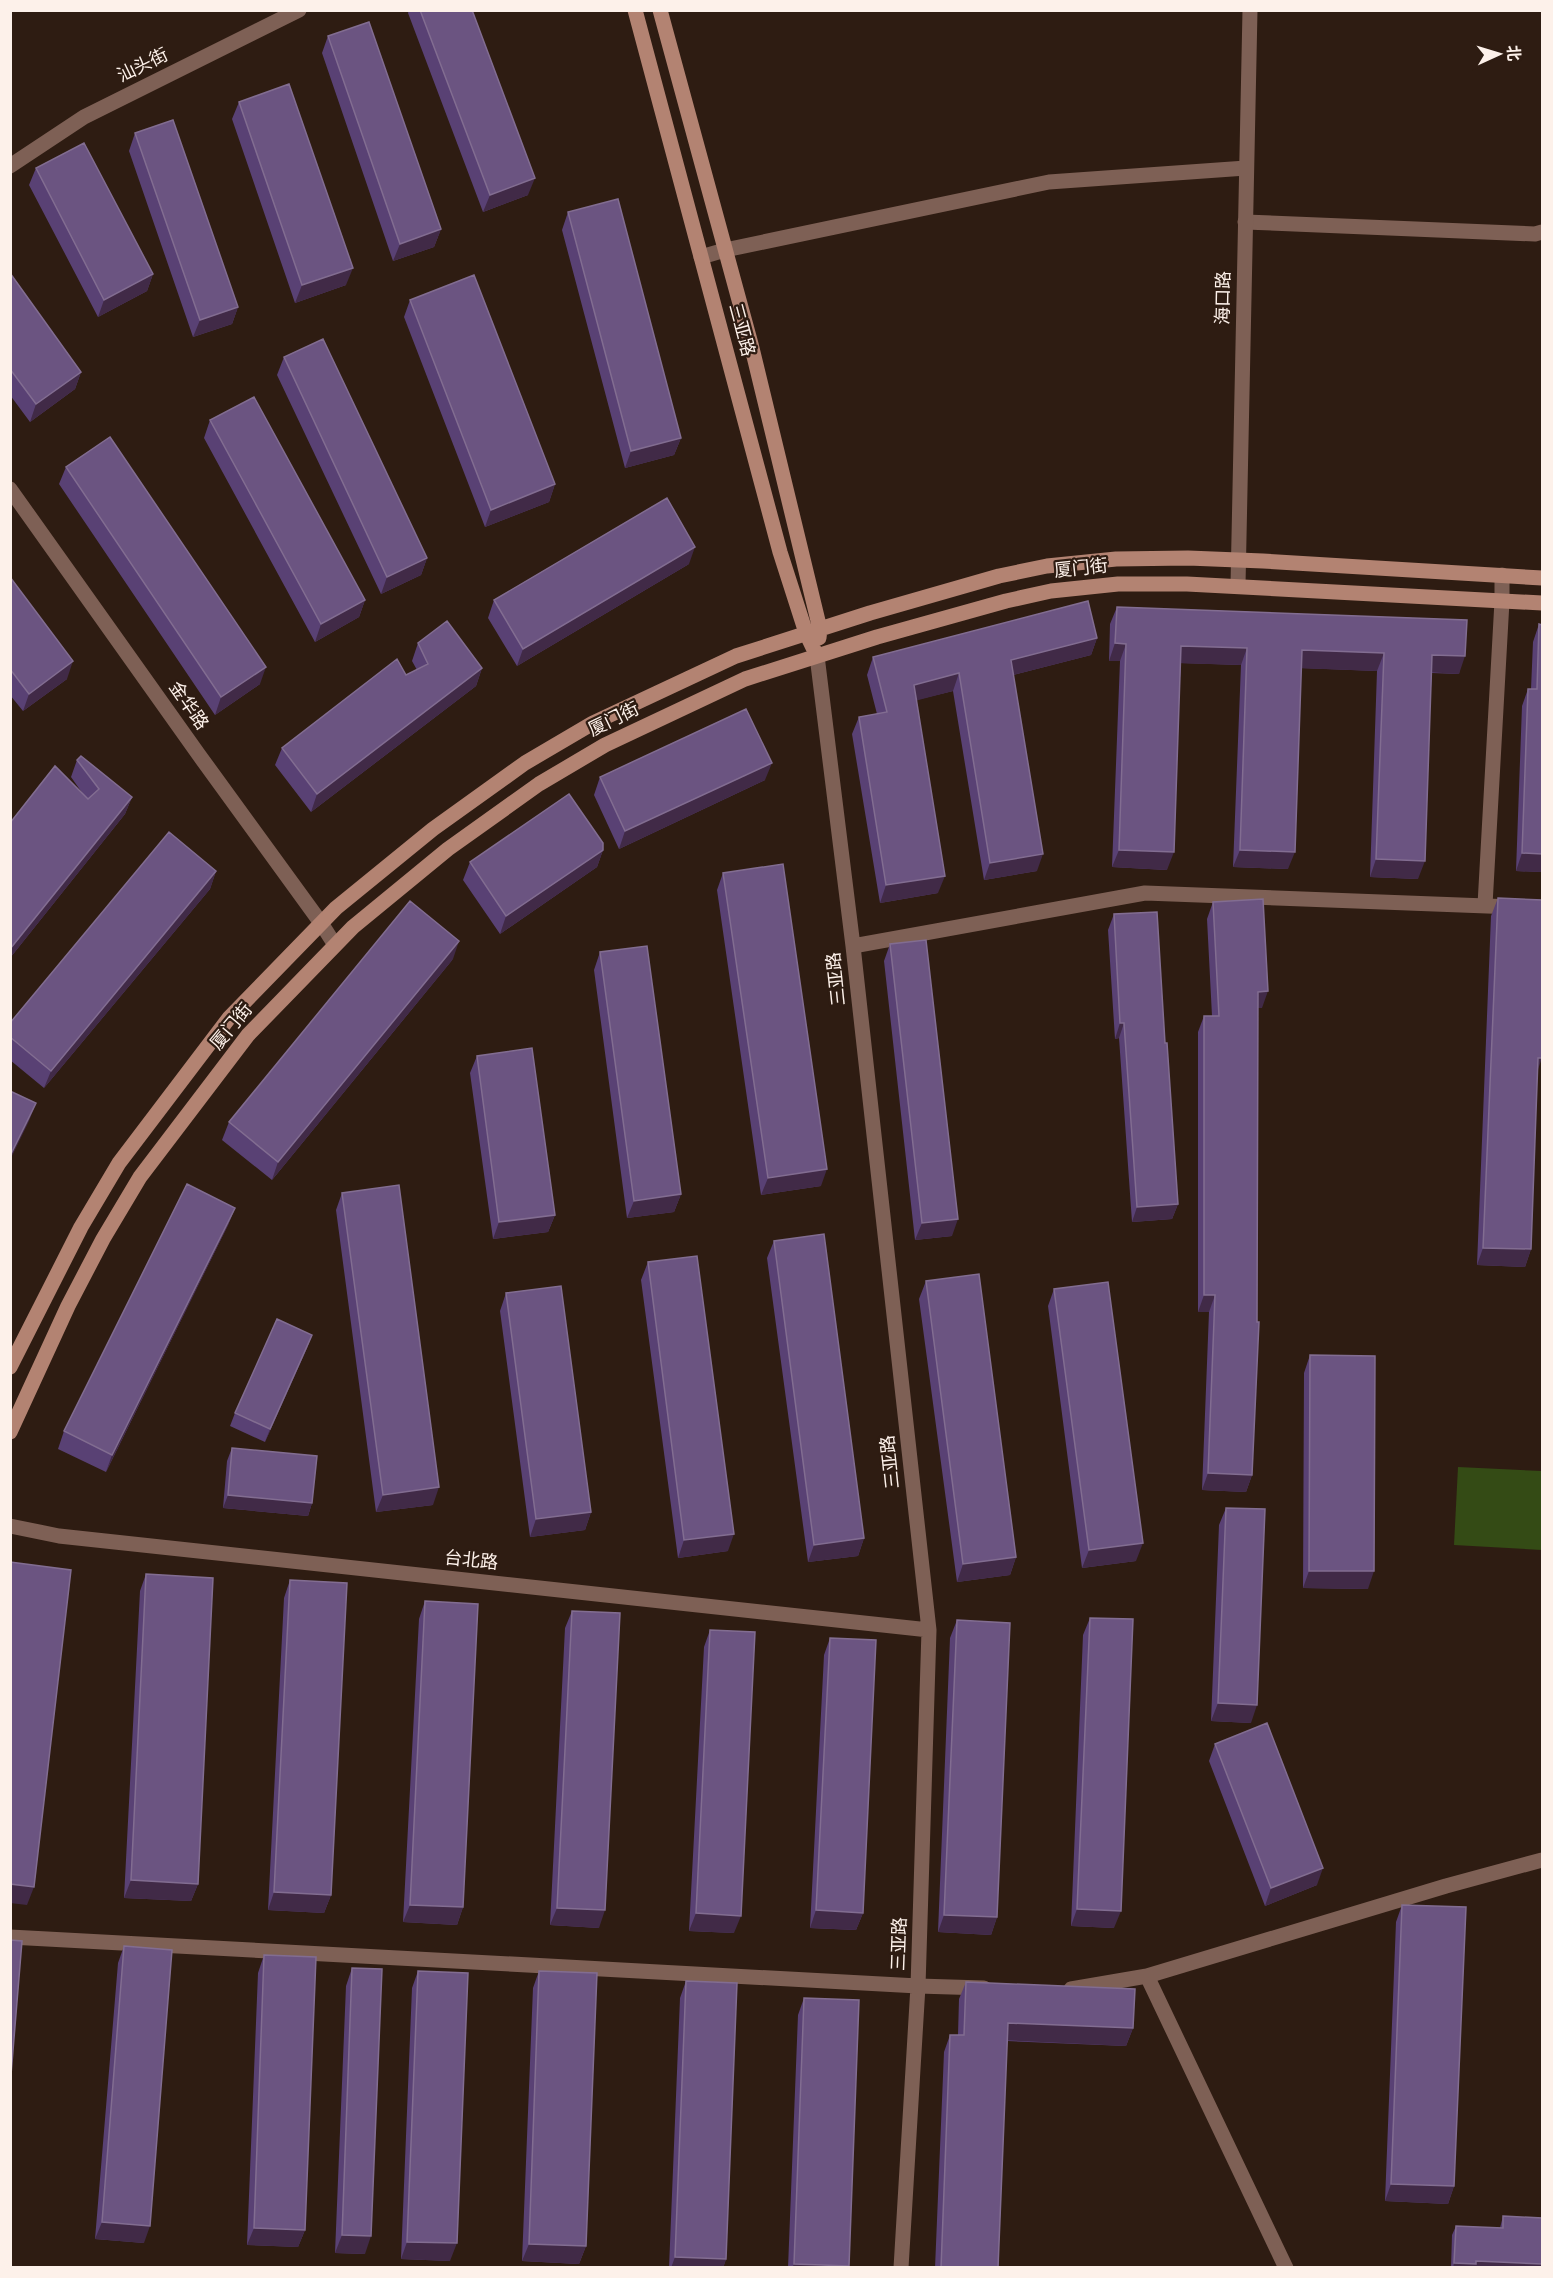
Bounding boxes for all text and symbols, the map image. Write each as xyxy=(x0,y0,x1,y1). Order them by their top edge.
north arrow xyxy=(1469,24,1529,84)
street label: 汕头街 xyxy=(114,44,171,86)
text: 北 xyxy=(1504,44,1523,62)
street label: 海口路 xyxy=(1213,271,1233,325)
street label: 三亚路 xyxy=(725,301,759,358)
street label: 厦门街 xyxy=(1053,555,1109,581)
street label: 金华路 xyxy=(165,678,212,733)
street label: 厦门街 xyxy=(585,698,642,740)
street label: 三亚路 xyxy=(823,951,849,1007)
street label: 厦门街 xyxy=(206,999,256,1053)
street label: 三亚路 xyxy=(877,1434,903,1490)
street label: 台北路 xyxy=(443,1547,499,1573)
street label: 三亚路 xyxy=(888,1917,910,1971)

